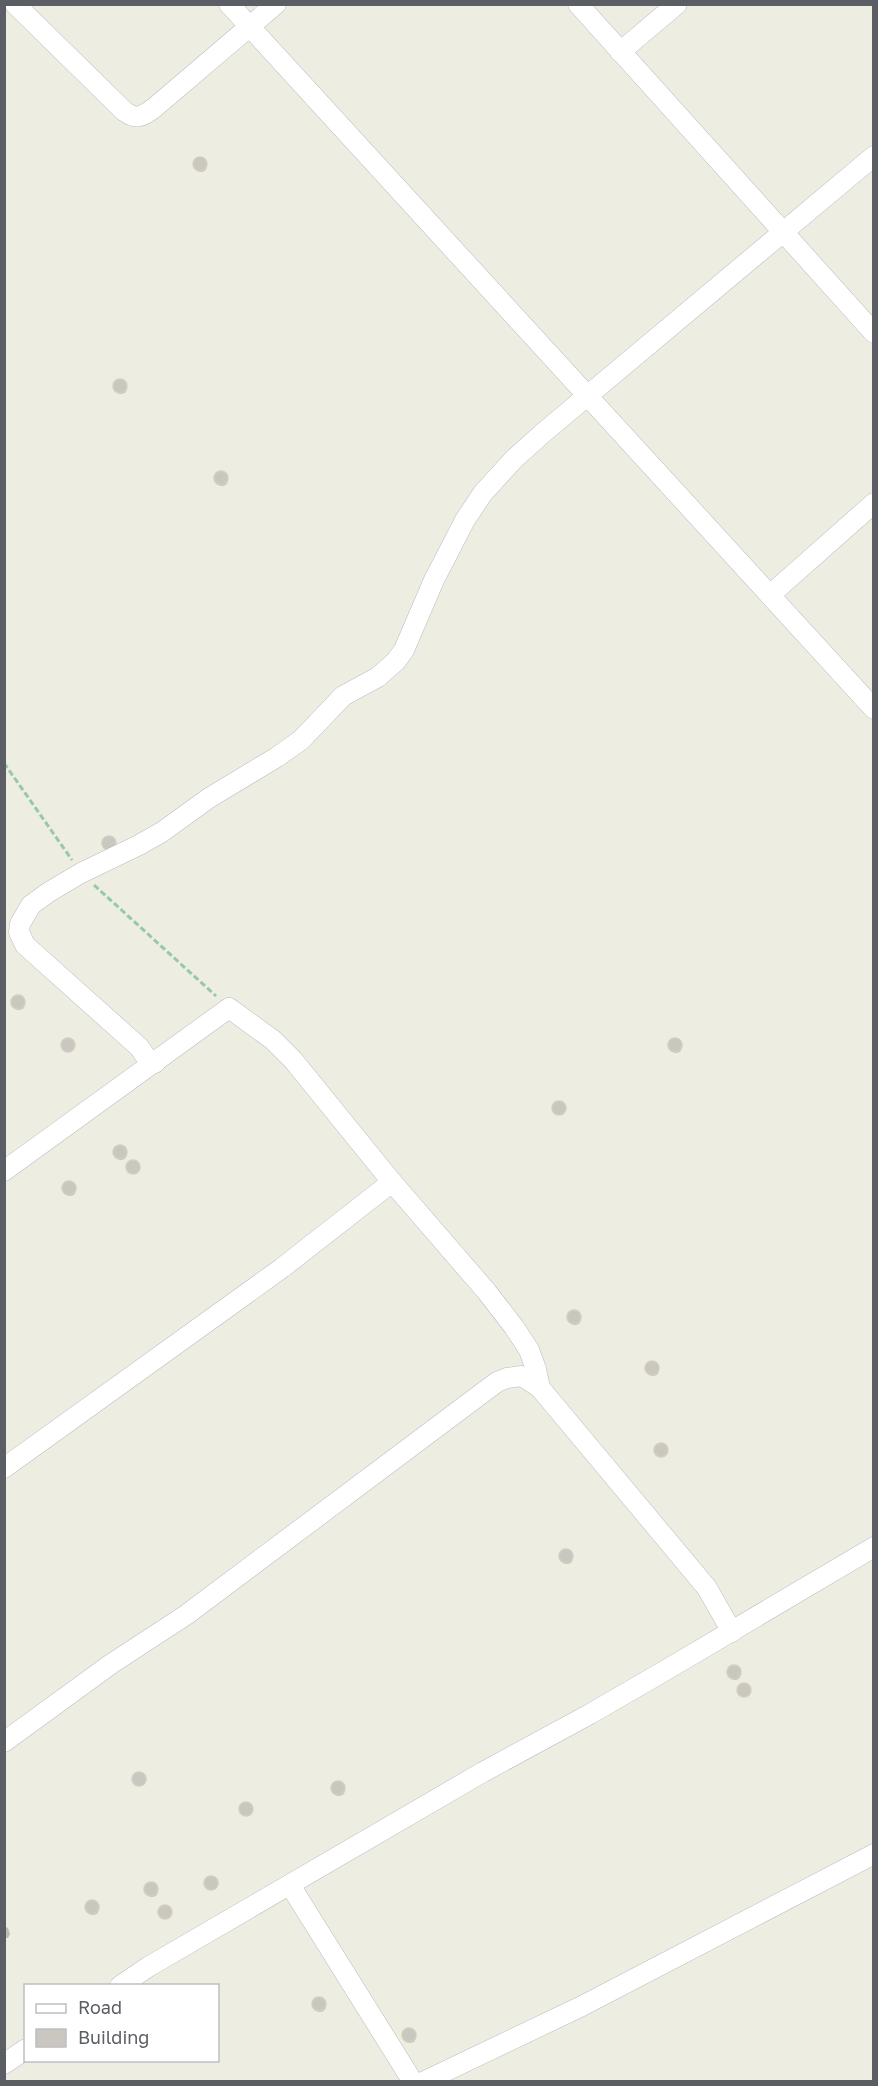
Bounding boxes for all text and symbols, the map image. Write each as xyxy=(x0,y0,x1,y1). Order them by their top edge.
legend xyxy=(24,1984,219,2062)
text: Road xyxy=(78,1996,122,2018)
text: Building xyxy=(78,2026,149,2048)

